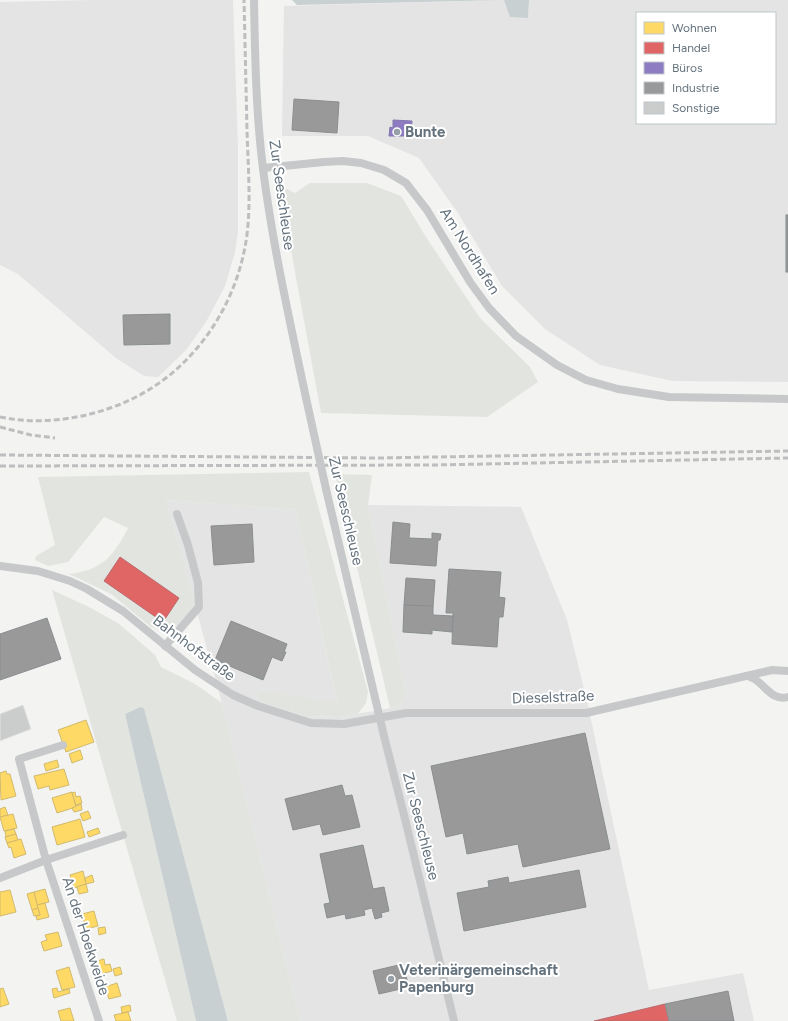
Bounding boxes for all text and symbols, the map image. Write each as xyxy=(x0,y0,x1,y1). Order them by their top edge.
legend xyxy=(636,12,776,124)
text: Wohnen xyxy=(672,21,717,35)
text: Handel xyxy=(672,41,710,55)
text: Büros xyxy=(672,61,703,75)
text: Industrie xyxy=(672,81,720,95)
text: Sonstige xyxy=(672,101,720,115)
place label: Bunte xyxy=(405,123,446,141)
marker: Bunte xyxy=(392,127,402,137)
street label: Zur Seeschleuse xyxy=(265,139,299,251)
street label: Am Nordhafen xyxy=(436,204,504,298)
street label: Zur Seeschleuse xyxy=(325,455,367,567)
street label: Bahnhofstraße xyxy=(149,611,239,685)
street label: Dieselstraße xyxy=(511,687,595,707)
street label: Zur Seeschleuse xyxy=(399,770,443,882)
street label: An der Hoekweide xyxy=(58,874,114,998)
place label: Veterinärgemeinschaft Papenburg xyxy=(399,961,558,996)
marker: Veterinärgemeinschaft Papenburg xyxy=(386,974,396,984)

